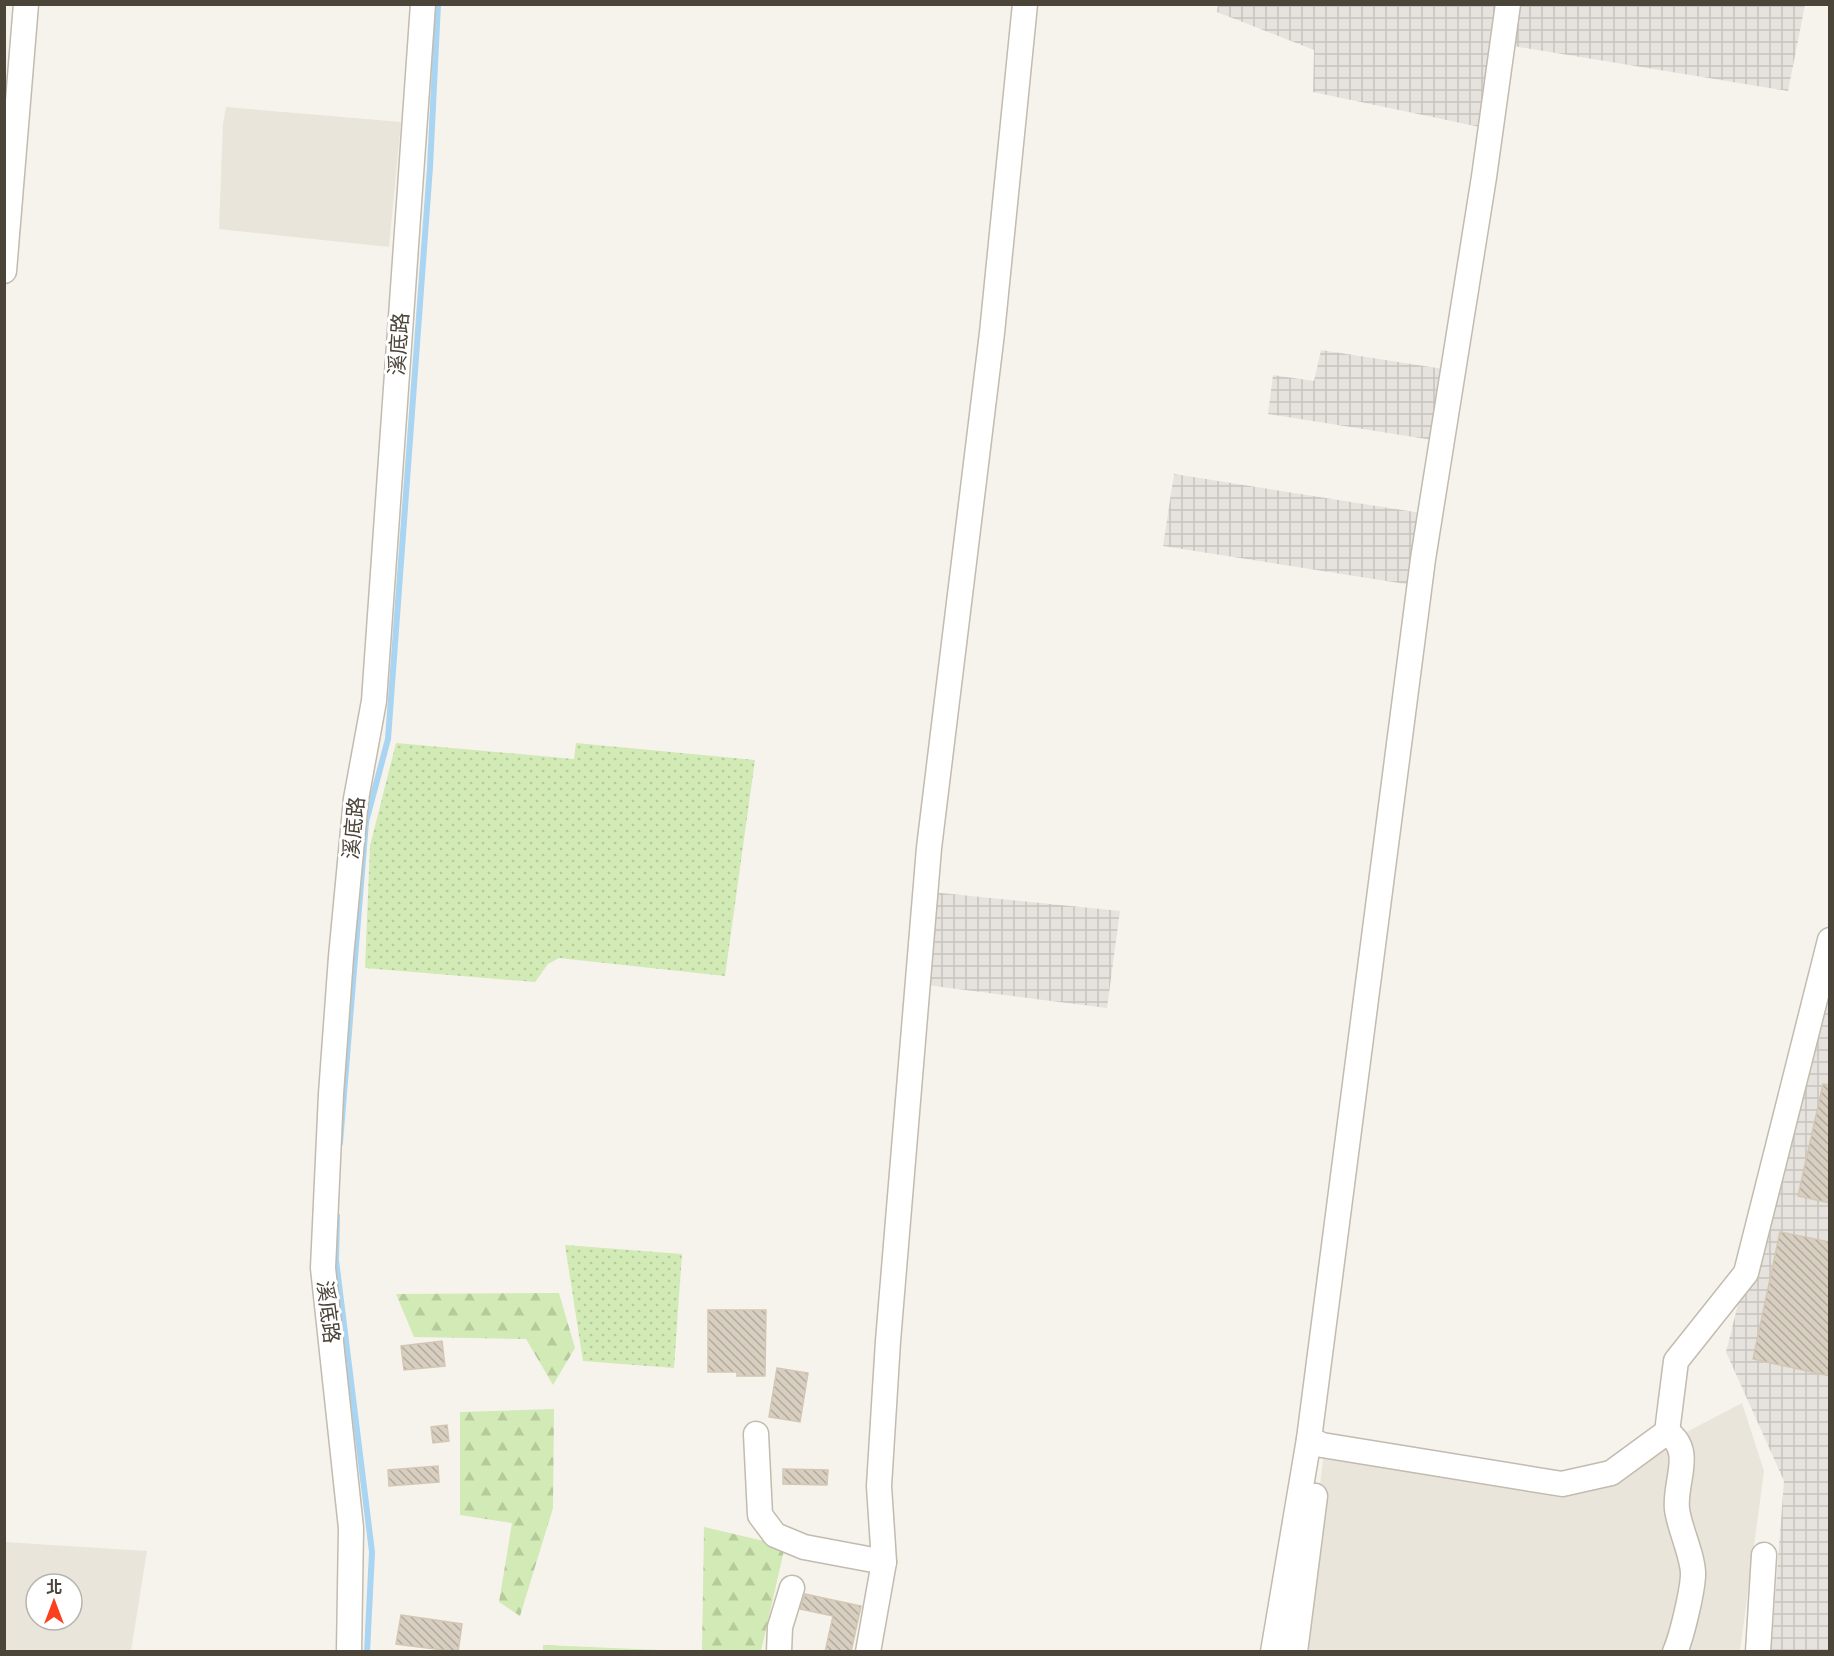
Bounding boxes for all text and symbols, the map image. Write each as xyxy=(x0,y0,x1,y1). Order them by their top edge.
street label: 溪底路 xyxy=(383,312,412,376)
street label: 溪底路 xyxy=(337,795,368,860)
street label: 溪底路 xyxy=(313,1279,346,1345)
north arrow xyxy=(24,1572,84,1632)
text: 北 xyxy=(46,1577,62,1596)

